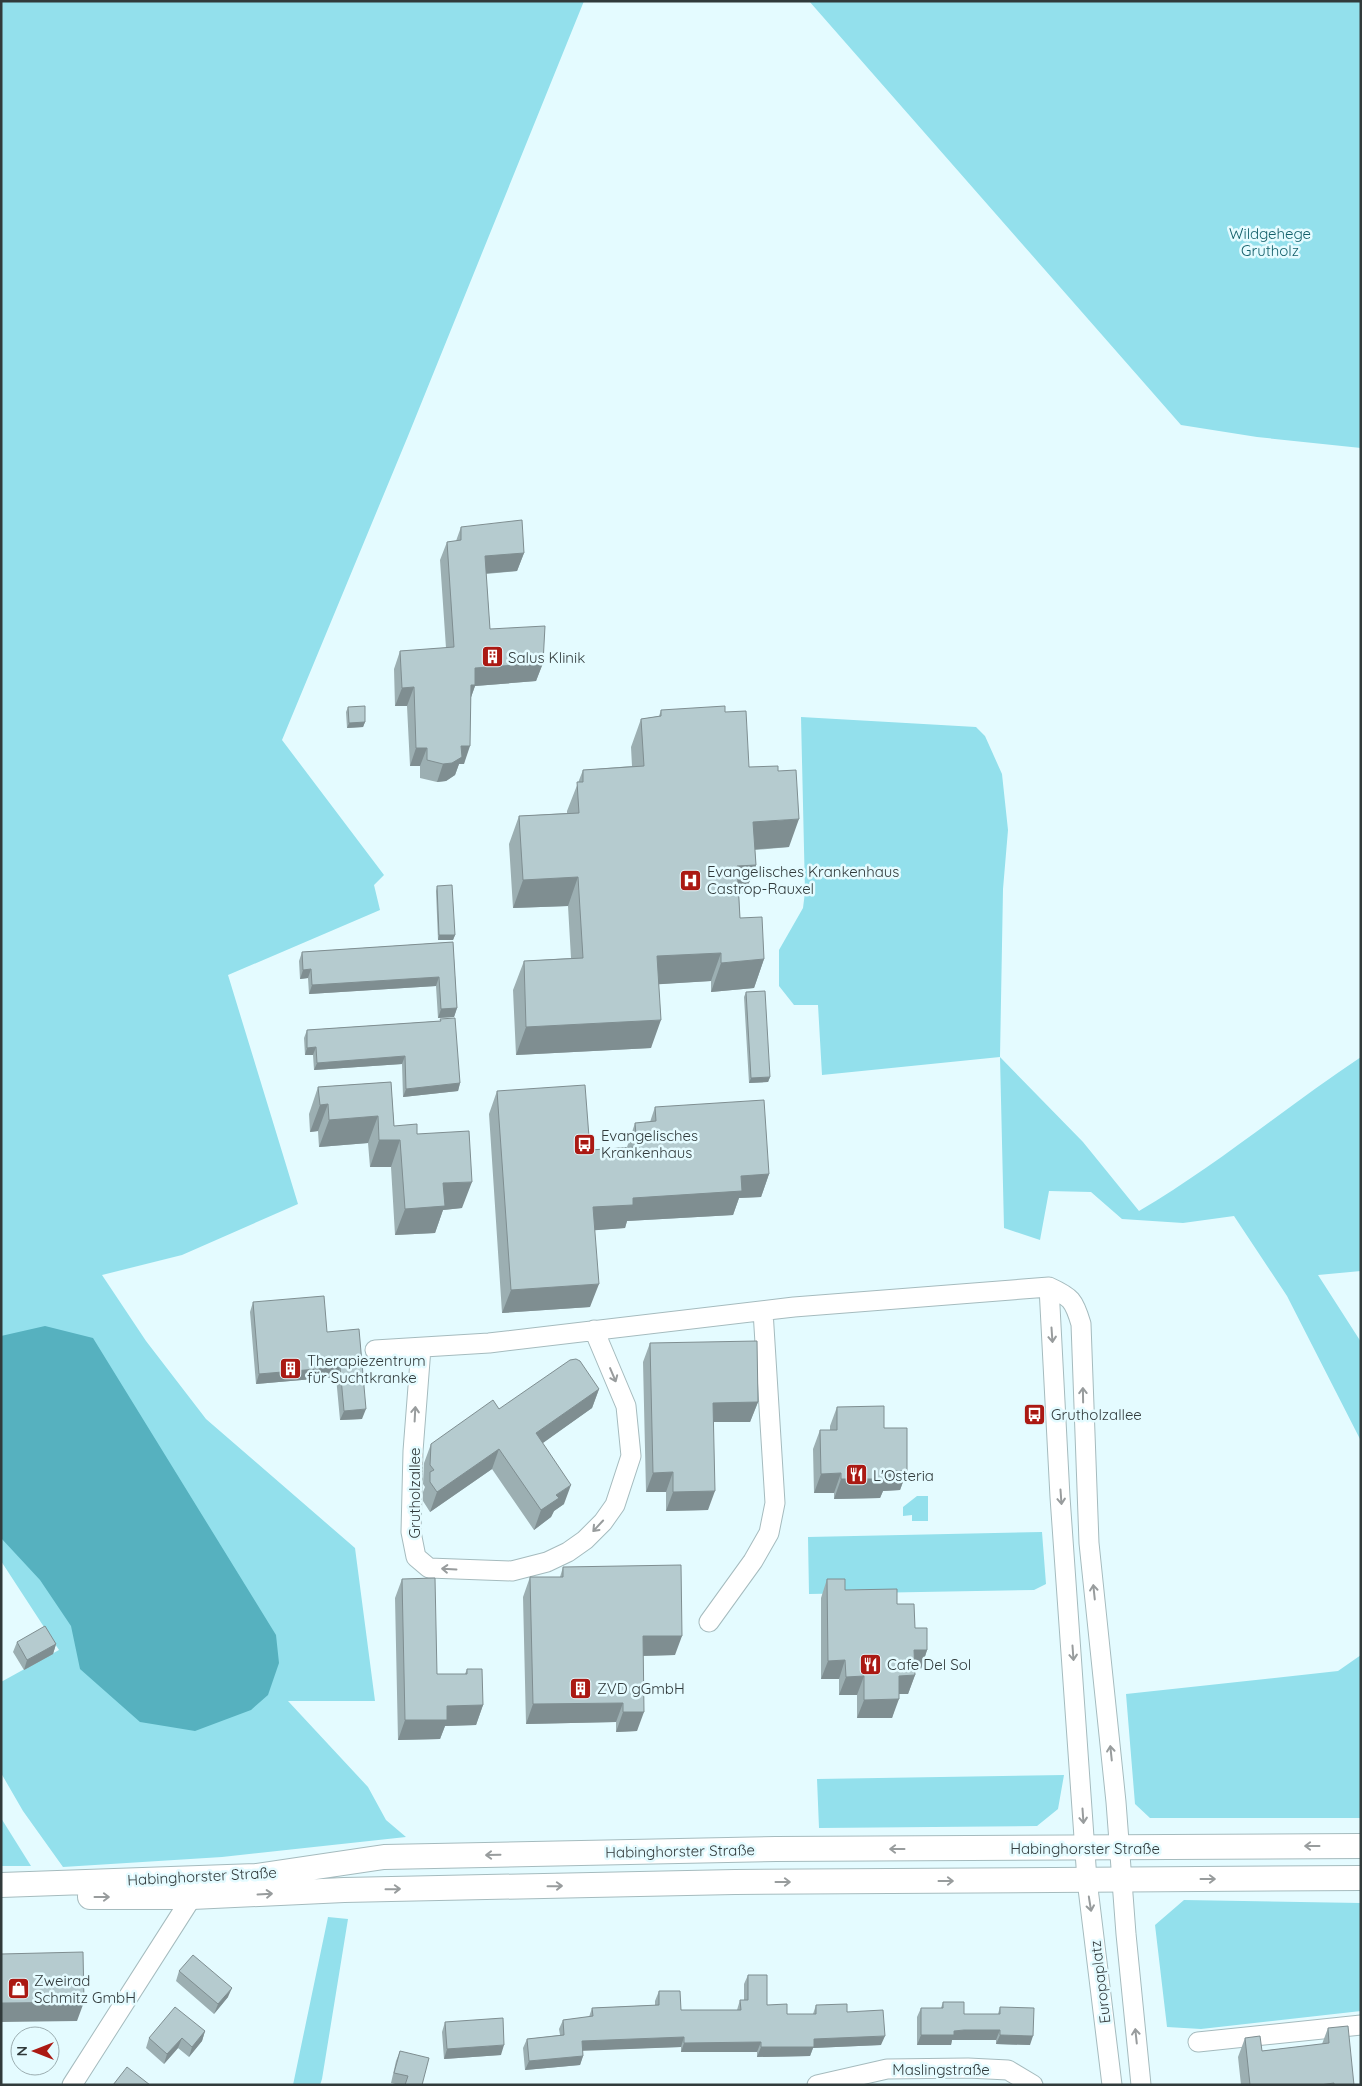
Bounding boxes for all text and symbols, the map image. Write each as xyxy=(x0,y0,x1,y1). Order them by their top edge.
park label: Wildgehege Grutholz xyxy=(1229,224,1311,260)
building icon: Salus Klinik xyxy=(480,645,504,669)
place label: Salus Klinik xyxy=(508,648,585,667)
place label: Evangelisches Krankenhaus Castrop-Rauxel xyxy=(707,862,899,898)
hospital icon: Evangelisches Krankenhaus Castrop-Rauxel xyxy=(679,868,703,892)
place label: Evangelisches Krankenhaus xyxy=(601,1126,698,1162)
bus stop icon: Evangelisches Krankenhaus xyxy=(573,1132,597,1156)
one-way arrow xyxy=(1048,1327,1057,1343)
place label: Therapiezentrum für Suchtkranke xyxy=(307,1351,426,1387)
building icon: Therapiezentrum für Suchtkranke xyxy=(279,1357,303,1381)
one-way arrow xyxy=(608,1367,618,1382)
one-way arrow xyxy=(1079,1387,1088,1403)
bus stop icon: Grutholzallee xyxy=(1023,1402,1047,1426)
place label: Grutholzallee xyxy=(1051,1405,1142,1424)
one-way arrow xyxy=(411,1407,420,1423)
street label: Grutholzallee xyxy=(405,1448,424,1538)
restaurant icon: L'Osteria xyxy=(845,1463,869,1487)
place label: L'Osteria xyxy=(873,1466,934,1485)
one-way arrow xyxy=(1056,1489,1065,1505)
one-way arrow xyxy=(592,1520,604,1533)
one-way arrow xyxy=(441,1564,457,1573)
one-way arrow xyxy=(1089,1584,1099,1600)
one-way arrow xyxy=(1068,1645,1077,1661)
restaurant icon: Cafe Del Sol xyxy=(859,1652,883,1676)
place label: Cafe Del Sol xyxy=(887,1655,971,1674)
building icon: ZVD gGmbH xyxy=(569,1676,593,1700)
place label: ZVD gGmbH xyxy=(597,1679,685,1698)
one-way arrow xyxy=(1106,1746,1116,1762)
one-way arrow xyxy=(1079,1807,1088,1823)
street label: Habinghorster Straße xyxy=(1010,1839,1160,1858)
street label: Habinghorster Straße xyxy=(605,1840,755,1862)
one-way arrow xyxy=(1304,1841,1320,1851)
one-way arrow xyxy=(889,1844,905,1854)
one-way arrow xyxy=(485,1850,501,1860)
street label: Habinghorster Straße xyxy=(127,1863,277,1889)
one-way arrow xyxy=(1200,1874,1216,1884)
one-way arrow xyxy=(938,1876,954,1886)
one-way arrow xyxy=(775,1877,791,1887)
one-way arrow xyxy=(547,1881,563,1891)
one-way arrow xyxy=(384,1884,401,1894)
one-way arrow xyxy=(257,1889,273,1898)
one-way arrow xyxy=(94,1892,110,1902)
one-way arrow xyxy=(1085,1895,1095,1911)
street label: Europaplatz xyxy=(1085,1939,1115,2025)
place label: Zweirad Schmitz GmbH xyxy=(34,1971,136,2007)
shop icon: Zweirad Schmitz GmbH xyxy=(6,1977,30,2001)
north arrow xyxy=(10,2026,60,2076)
one-way arrow xyxy=(1131,2029,1141,2045)
text: N xyxy=(13,2046,31,2056)
street label: Maslingstraße xyxy=(892,2060,990,2079)

